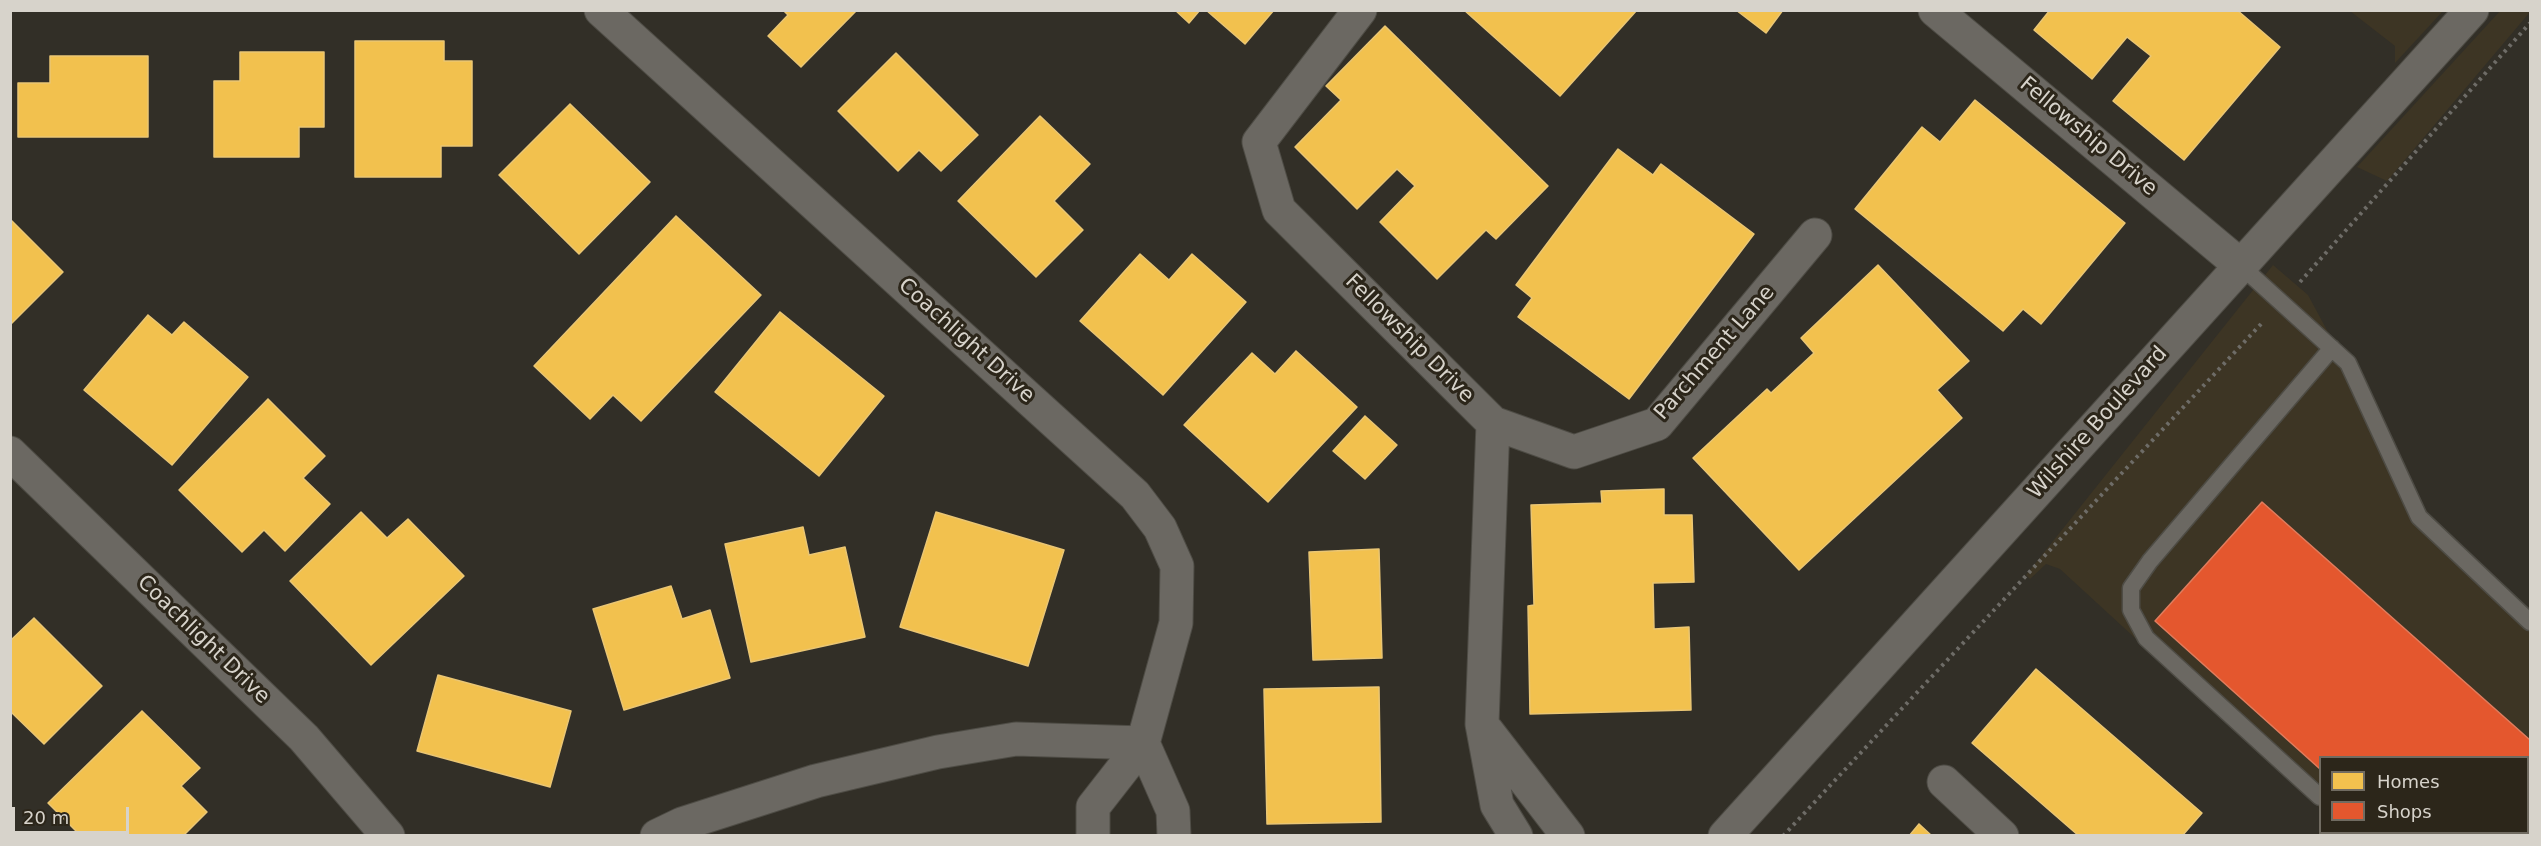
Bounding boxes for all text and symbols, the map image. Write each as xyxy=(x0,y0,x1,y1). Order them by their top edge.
street label: Fellowship Drive xyxy=(2014,72,2162,202)
street label: Fellowship Drive xyxy=(1339,269,1479,409)
street label: Coachlight Drive xyxy=(893,273,1039,409)
street label: Parchment Lane xyxy=(1650,281,1780,425)
street label: Wilshire Boulevard xyxy=(2023,342,2173,504)
street label: Coachlight Drive xyxy=(132,570,274,710)
legend xyxy=(2319,756,2529,834)
text: Homes xyxy=(2377,771,2440,792)
scale bar xyxy=(15,795,132,833)
text: Shops xyxy=(2377,801,2432,822)
text: 20 m xyxy=(23,807,69,828)

